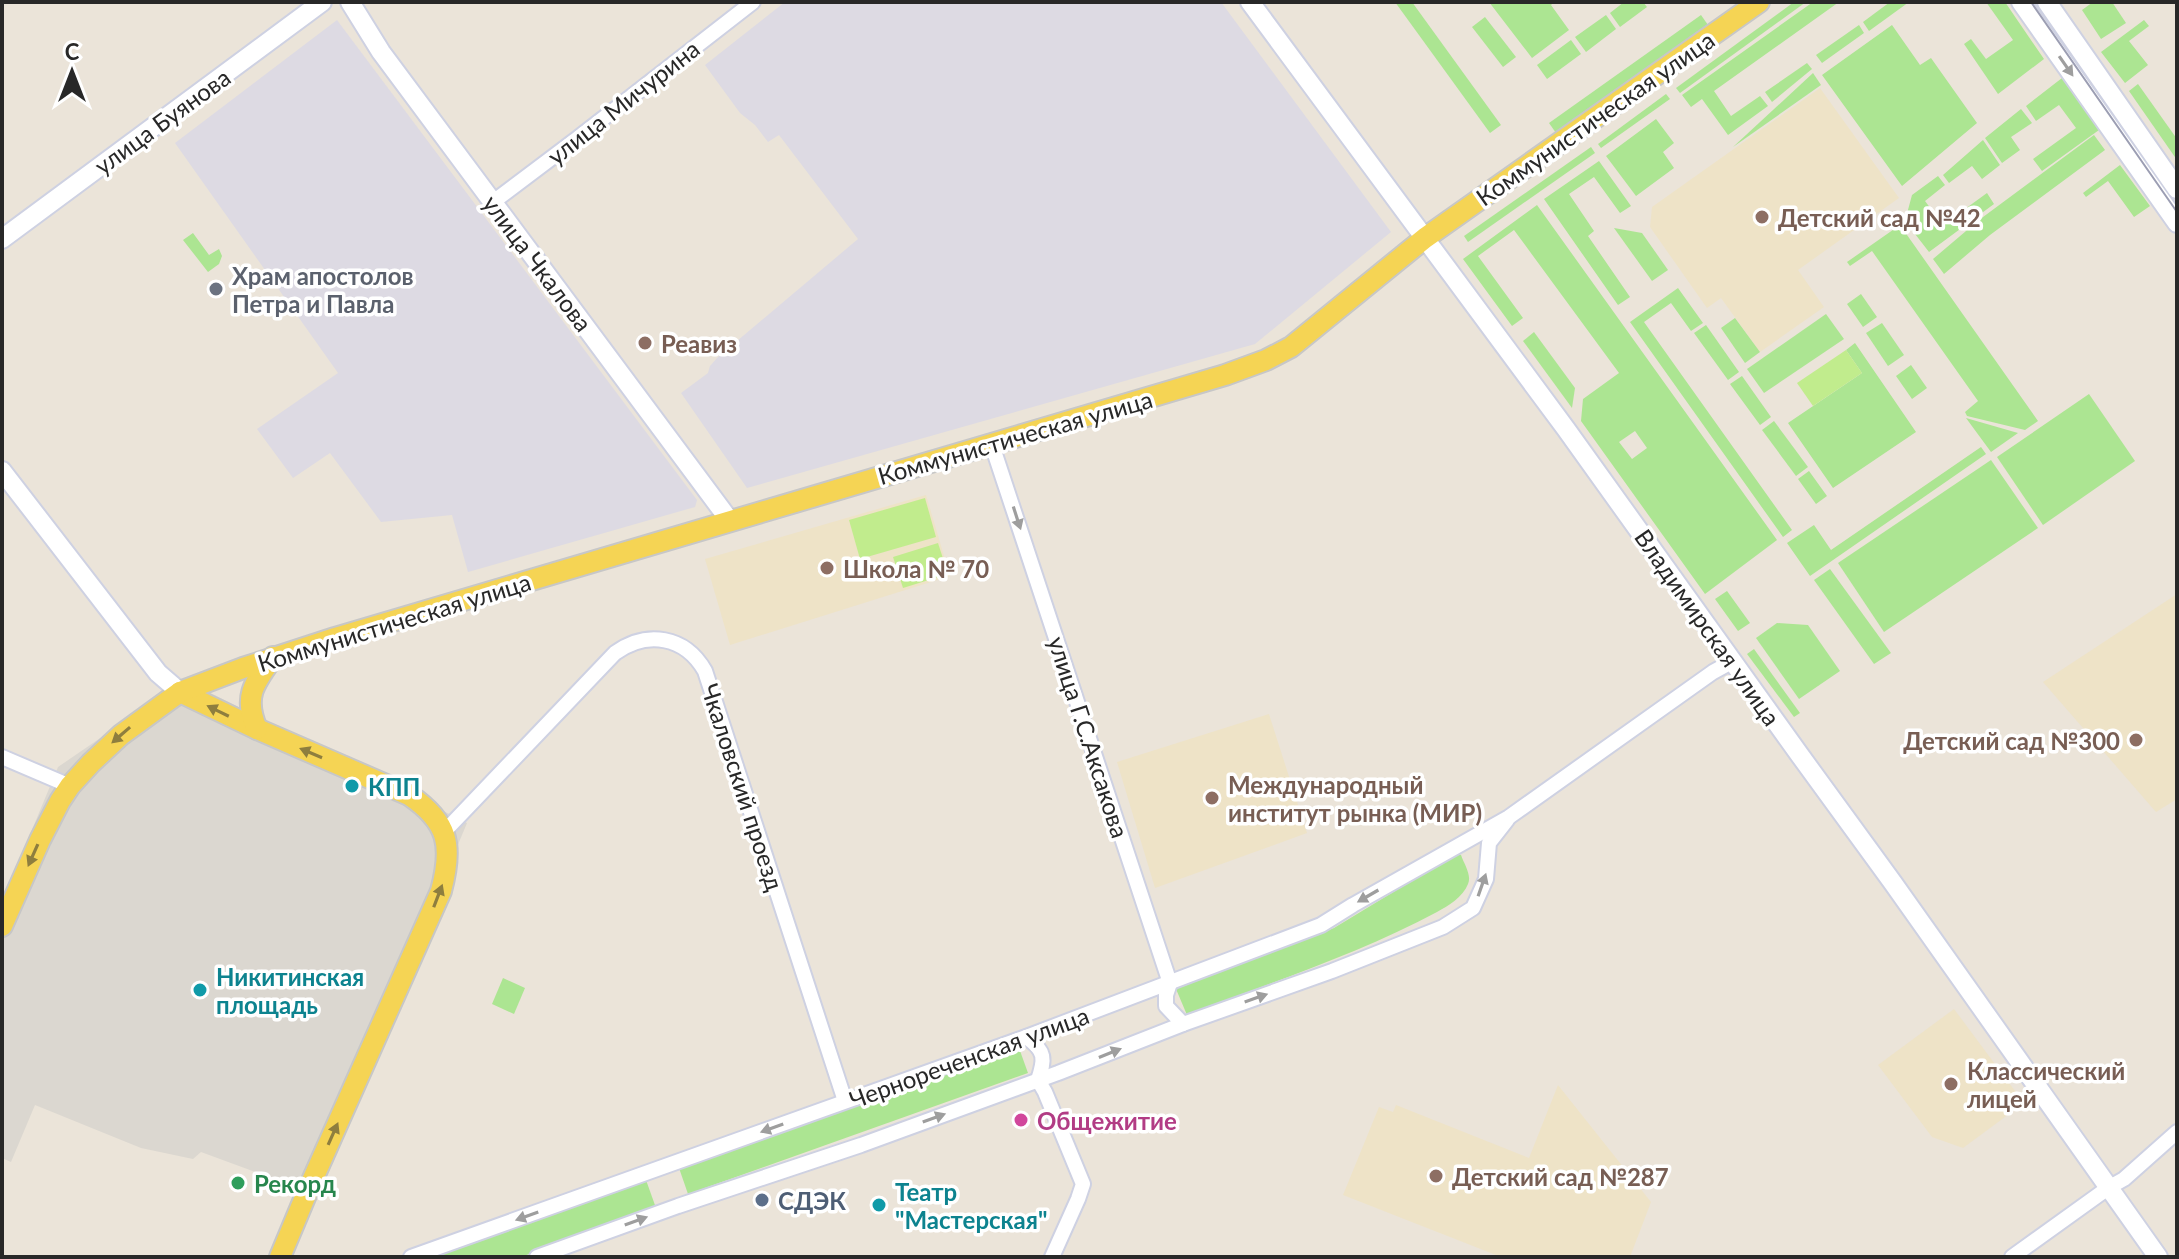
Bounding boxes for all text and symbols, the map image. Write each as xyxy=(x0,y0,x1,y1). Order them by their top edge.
street label: Коммунистическая улица xyxy=(1470,25,1720,211)
north arrow xyxy=(32,32,112,112)
street label: улица Мичурина xyxy=(541,34,705,170)
text: С xyxy=(65,38,80,65)
one-way arrow xyxy=(2058,55,2073,76)
street label: улица Буянова xyxy=(88,62,236,180)
street label: улица Чкалова xyxy=(477,189,599,337)
place label: Детский сад №42 xyxy=(1778,203,1981,232)
marker: Детский сад №42 xyxy=(1753,208,1771,226)
place label: Храм апостолов Петра и Павла xyxy=(232,261,414,318)
marker: Храм апостолов Петра и Павла xyxy=(207,280,225,298)
place label: Реавиз xyxy=(661,329,737,358)
marker: Реавиз xyxy=(636,334,654,352)
street label: Коммунистическая улица xyxy=(874,384,1156,490)
one-way arrow xyxy=(1012,507,1024,531)
street label: Владимирская улица xyxy=(1629,523,1787,731)
place label: Школа № 70 xyxy=(843,554,989,583)
marker: Школа № 70 xyxy=(818,559,836,577)
street label: Коммунистическая улица xyxy=(254,567,534,677)
street label: улица Г.С.Аксакова xyxy=(1043,633,1135,841)
street label: Чкаловский проезд xyxy=(696,680,790,894)
one-way arrow xyxy=(207,704,230,718)
one-way arrow xyxy=(112,726,132,743)
place label: Детский сад №300 xyxy=(1903,726,2120,755)
marker: Детский сад №300 xyxy=(2127,731,2145,749)
one-way arrow xyxy=(299,746,322,759)
place label: Международный институт рынка (МИР) xyxy=(1228,770,1482,827)
place label: КПП xyxy=(368,772,421,801)
marker: КПП xyxy=(343,777,361,795)
marker: Международный институт рынка (МИР) xyxy=(1203,789,1221,807)
one-way arrow xyxy=(27,843,40,867)
one-way arrow xyxy=(1476,873,1489,897)
one-way arrow xyxy=(432,884,445,908)
one-way arrow xyxy=(1357,889,1379,903)
place label: Никитинская площадь xyxy=(216,962,364,1019)
marker: Никитинская площадь xyxy=(191,981,209,999)
one-way arrow xyxy=(1244,991,1268,1004)
street label: Чернореченская улица xyxy=(845,1000,1093,1114)
one-way arrow xyxy=(1098,1046,1122,1059)
place label: Классический лицей xyxy=(1967,1056,2125,1113)
marker: Классический лицей xyxy=(1942,1075,1960,1093)
place label: Общежитие xyxy=(1037,1106,1177,1135)
one-way arrow xyxy=(922,1111,946,1124)
marker: Общежитие xyxy=(1012,1111,1030,1129)
one-way arrow xyxy=(326,1122,340,1146)
one-way arrow xyxy=(760,1122,784,1135)
place label: Детский сад №287 xyxy=(1452,1162,1669,1191)
marker: Детский сад №287 xyxy=(1427,1167,1445,1185)
place label: Рекорд xyxy=(254,1169,336,1198)
marker: Рекорд xyxy=(229,1174,247,1192)
place label: Театр "Мастерская" xyxy=(895,1177,1047,1234)
place label: СДЭК xyxy=(778,1186,846,1215)
marker: СДЭК xyxy=(753,1191,771,1209)
marker: Театр "Мастерская" xyxy=(870,1196,888,1214)
one-way arrow xyxy=(515,1210,539,1223)
one-way arrow xyxy=(624,1214,648,1227)

